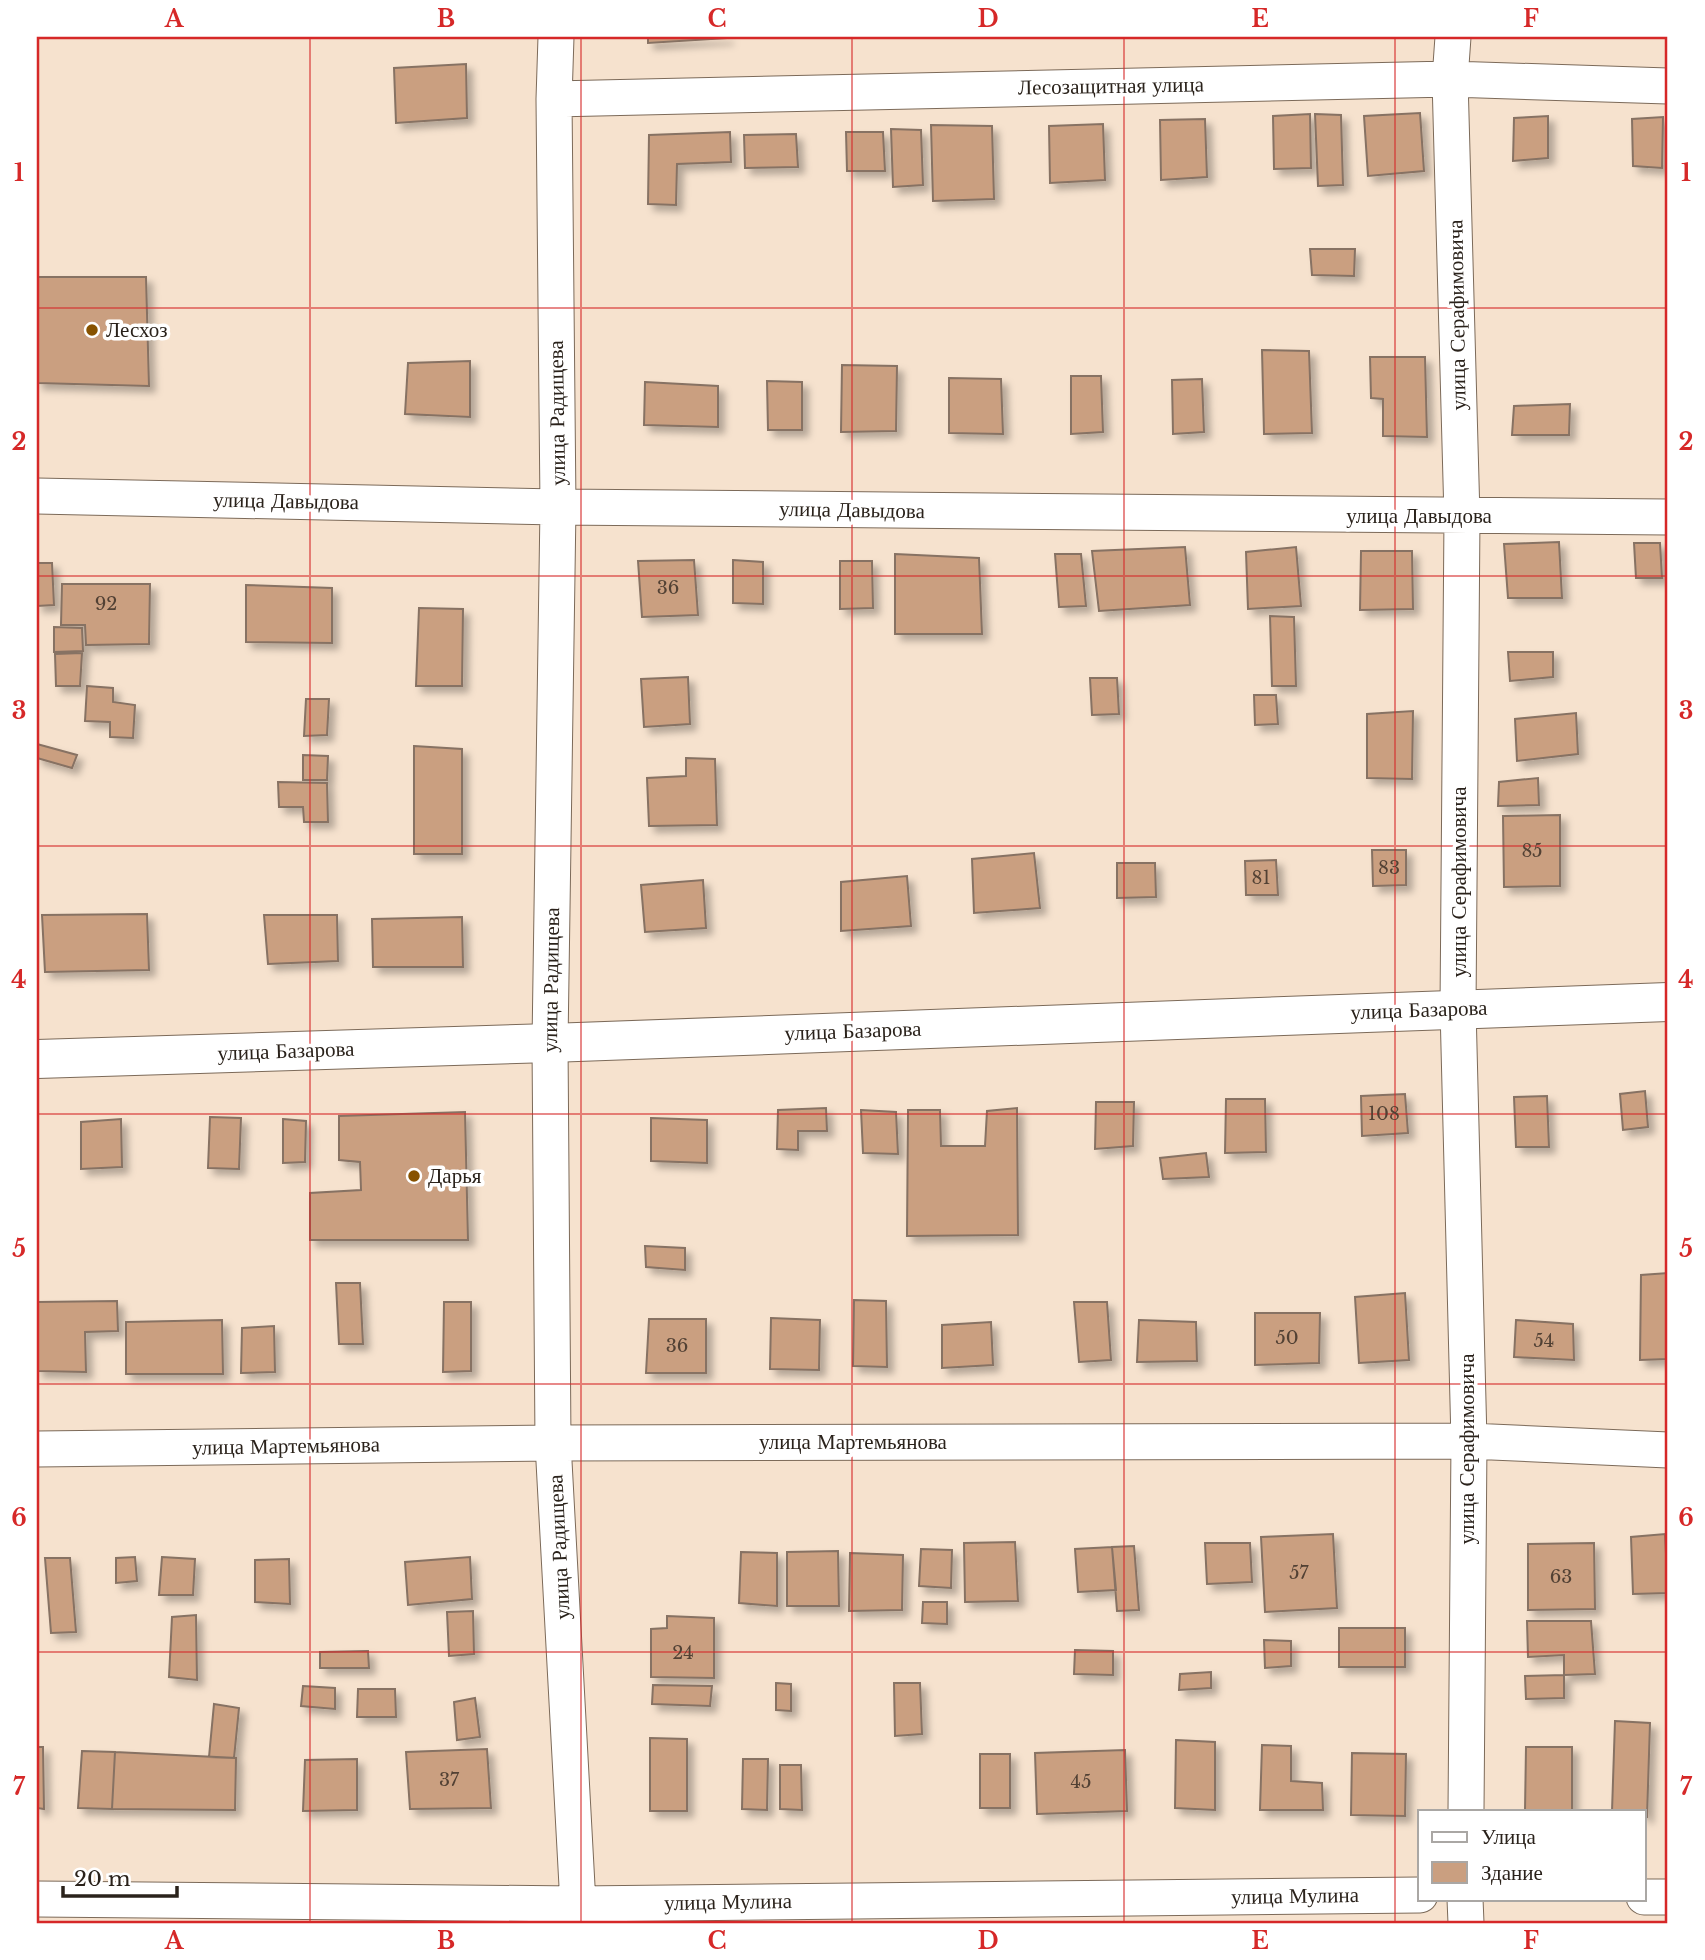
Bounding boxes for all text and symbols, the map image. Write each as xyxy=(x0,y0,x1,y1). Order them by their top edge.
text: A xyxy=(164,5,185,33)
text: B xyxy=(437,5,455,33)
text: C xyxy=(708,5,726,33)
text: D xyxy=(977,5,999,33)
text: E xyxy=(1251,5,1269,33)
text: F xyxy=(1523,5,1539,33)
street label: Лесозащитная улица xyxy=(1018,71,1205,101)
text: 1 xyxy=(14,159,24,187)
text: 1 xyxy=(1681,159,1691,187)
street label: улица Серафимовича xyxy=(1442,219,1472,411)
place label: Лесхоз xyxy=(106,317,167,343)
marker: Лесхоз xyxy=(84,322,100,338)
street label: улица Радищева xyxy=(543,339,571,486)
text: 2 xyxy=(12,428,26,456)
text: 2 xyxy=(1679,428,1693,456)
street label: улица Давыдова xyxy=(213,487,360,515)
street label: улица Давыдова xyxy=(779,496,926,524)
street label: улица Давыдова xyxy=(1346,503,1493,529)
house number: 36 xyxy=(657,577,679,599)
house number: 92 xyxy=(95,593,117,615)
text: 3 xyxy=(12,697,26,725)
text: 3 xyxy=(1679,697,1693,725)
street label: улица Серафимовича xyxy=(1446,786,1472,977)
house number: 85 xyxy=(1521,840,1543,862)
house number: 83 xyxy=(1378,857,1400,879)
house number: 81 xyxy=(1252,867,1270,889)
street label: улица Радищева xyxy=(537,906,565,1053)
text: 4 xyxy=(11,966,27,994)
text: 4 xyxy=(1678,966,1694,994)
street label: улица Базарова xyxy=(1350,995,1489,1025)
street label: улица Базарова xyxy=(784,1016,923,1046)
street label: улица Базарова xyxy=(217,1036,356,1066)
house number: 108 xyxy=(1368,1103,1400,1125)
place label: Дарья xyxy=(428,1163,482,1189)
marker: Дарья xyxy=(406,1168,422,1184)
text: 5 xyxy=(12,1235,26,1263)
text: 5 xyxy=(1679,1235,1693,1263)
house number: 50 xyxy=(1275,1327,1299,1349)
house number: 54 xyxy=(1534,1330,1554,1352)
house number: 36 xyxy=(666,1335,688,1357)
street label: улица Серафимовича xyxy=(1454,1353,1480,1544)
street label: улица Мартемьянова xyxy=(759,1429,948,1455)
street label: улица Мартемьянова xyxy=(192,1431,381,1461)
street label: улица Радищева xyxy=(542,1473,576,1620)
text: 6 xyxy=(11,1504,27,1532)
text: 6 xyxy=(1678,1504,1694,1532)
house number: 57 xyxy=(1289,1562,1310,1584)
house number: 63 xyxy=(1550,1566,1572,1588)
house number: 24 xyxy=(672,1642,694,1664)
house number: 37 xyxy=(439,1769,460,1791)
house number: 45 xyxy=(1071,1771,1091,1793)
text: 7 xyxy=(13,1773,26,1801)
text: 7 xyxy=(1680,1773,1693,1801)
legend xyxy=(1418,1810,1646,1900)
text: Улица xyxy=(1481,1824,1536,1850)
scale bar xyxy=(63,1855,177,1899)
text: Здание xyxy=(1481,1860,1543,1886)
text: 20 m xyxy=(74,1866,131,1892)
street label: улица Мулина xyxy=(1231,1882,1360,1910)
street label: улица Мулина xyxy=(664,1888,793,1916)
text: A xyxy=(164,1927,185,1955)
text: B xyxy=(437,1927,455,1955)
text: C xyxy=(708,1927,726,1955)
text: D xyxy=(977,1927,999,1955)
text: E xyxy=(1251,1927,1269,1955)
text: F xyxy=(1523,1927,1539,1955)

